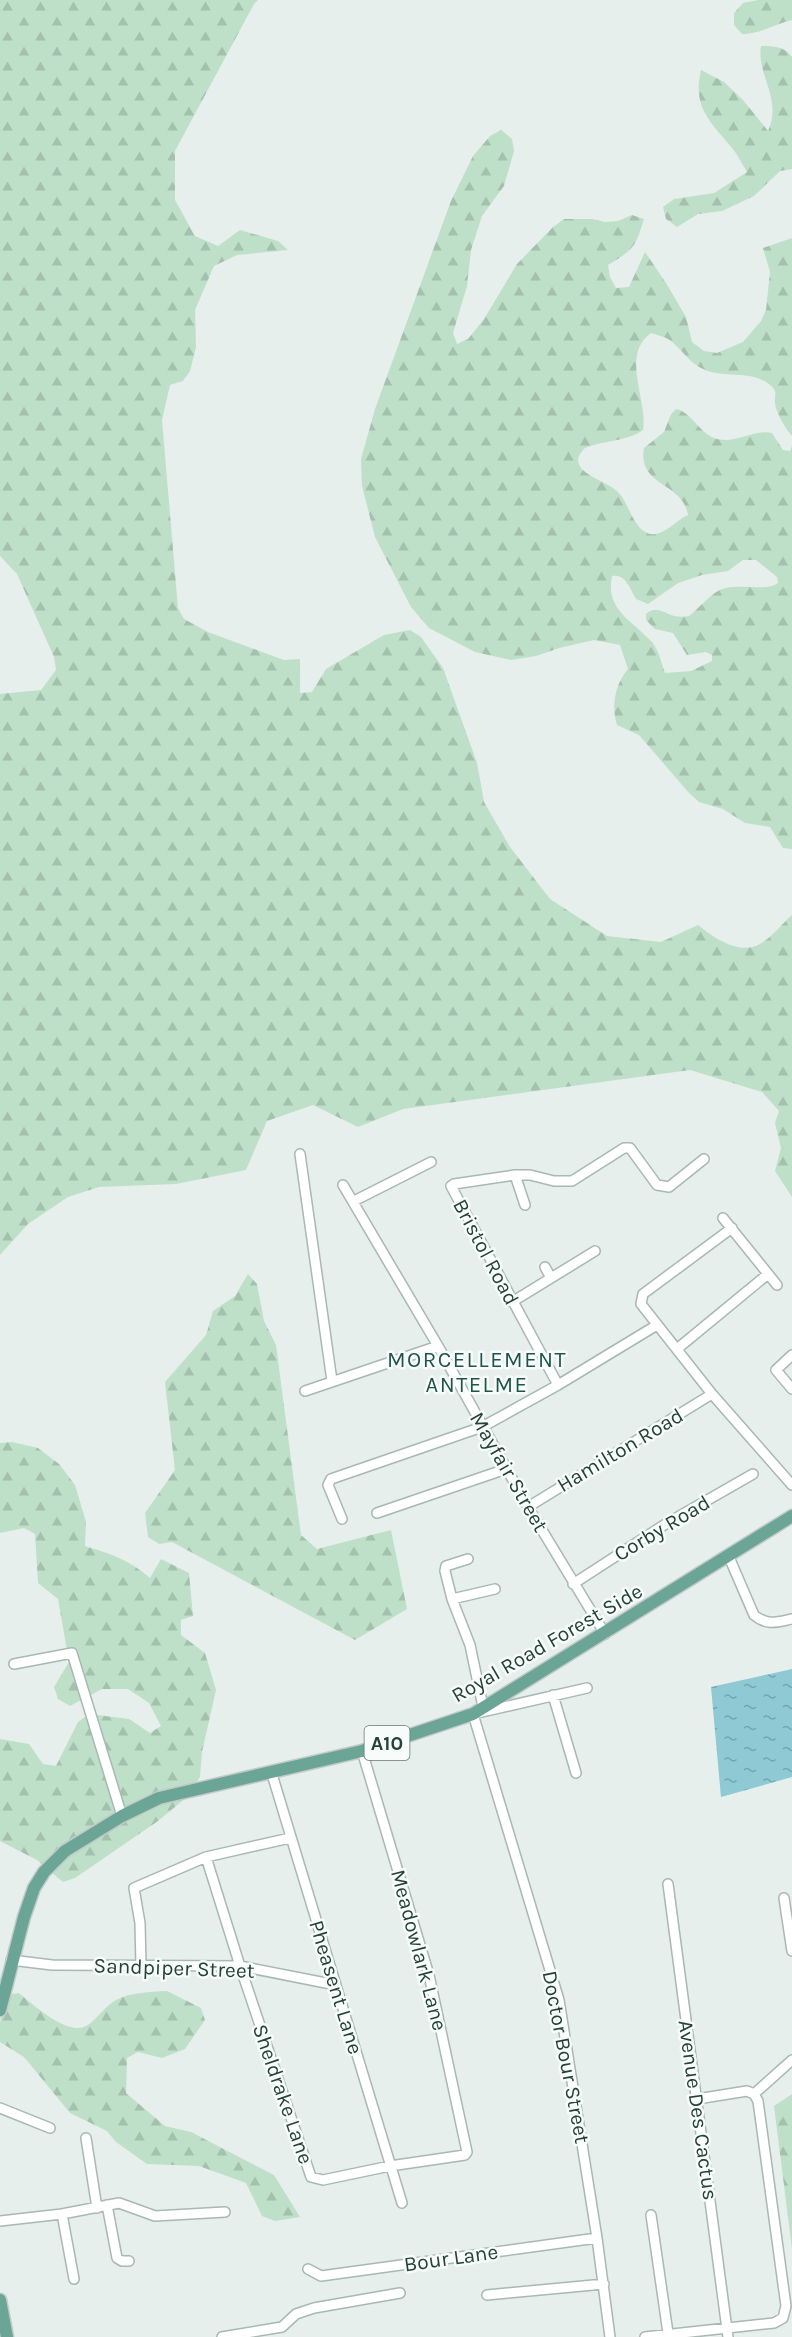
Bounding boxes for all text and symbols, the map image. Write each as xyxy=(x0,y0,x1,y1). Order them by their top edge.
street label: Bristol Road xyxy=(448,1195,524,1309)
district label: MORCELLEMENT ANTELME xyxy=(387,1347,567,1398)
street label: Hamilton Road xyxy=(553,1403,687,1497)
street label: Mayfair Street xyxy=(465,1408,553,1536)
street label: Corby Road xyxy=(610,1490,714,1566)
street label: Royal Road Forest Side xyxy=(447,1579,647,1707)
road number: A10 xyxy=(364,1726,410,1760)
street label: Meadowlark Lane xyxy=(386,1867,452,2033)
street label: Pheasent Lane xyxy=(304,1917,368,2057)
street label: Sandpiper Street xyxy=(93,1953,255,1983)
street label: Doctor Bour Street xyxy=(537,1969,595,2146)
street label: Avenue Des Cactus xyxy=(673,2018,723,2202)
street label: Sheldrake Lane xyxy=(248,2021,318,2167)
street label: Bour Lane xyxy=(402,2240,500,2276)

